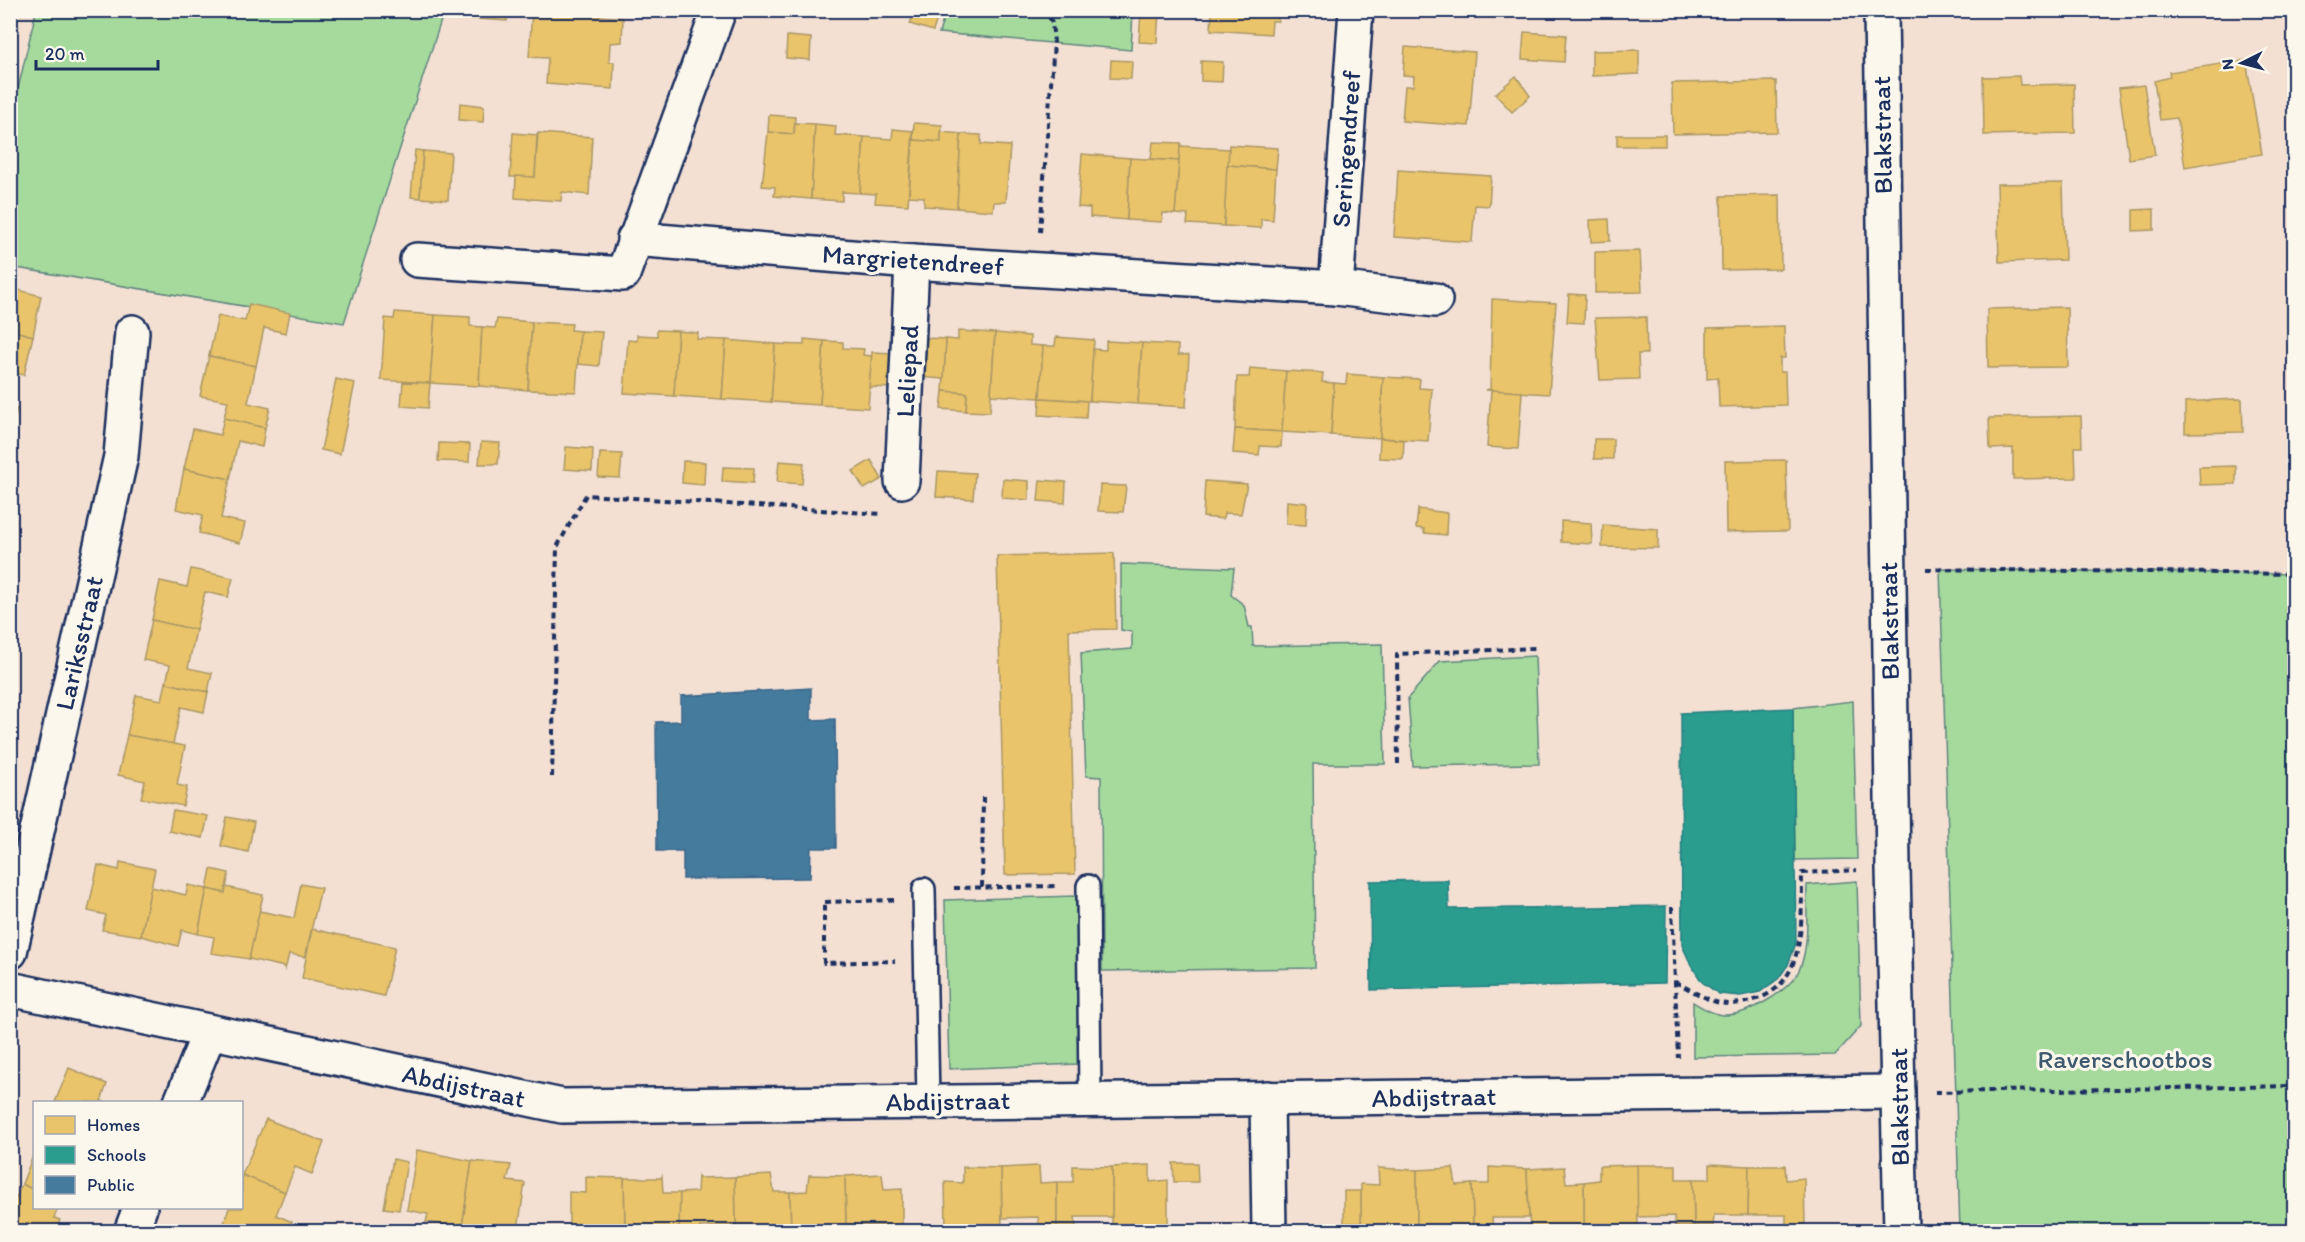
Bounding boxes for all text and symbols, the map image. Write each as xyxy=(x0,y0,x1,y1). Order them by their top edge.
scale bar xyxy=(36,33,158,71)
north arrow xyxy=(2212,33,2272,93)
text: 20 m xyxy=(45,43,85,65)
text: N xyxy=(2218,58,2238,71)
street label: Seringendreef xyxy=(1325,69,1367,229)
street label: Blakstraat xyxy=(1865,75,1899,194)
street label: Margrietendreef xyxy=(821,238,1005,282)
street label: Leliepad xyxy=(889,324,925,418)
street label: Blakstraat xyxy=(1872,561,1906,680)
street label: Lariksstraat xyxy=(48,572,110,713)
park label: Raverschootbos xyxy=(2037,1043,2213,1075)
street label: Blakstraat xyxy=(1882,1047,1916,1166)
street label: Abdijstraat xyxy=(400,1057,529,1115)
street label: Abdijstraat xyxy=(1371,1080,1497,1114)
street label: Abdijstraat xyxy=(885,1084,1011,1118)
legend xyxy=(33,1101,243,1209)
text: Homes xyxy=(87,1114,140,1136)
text: Schools xyxy=(87,1144,146,1166)
text: Public xyxy=(87,1174,135,1196)

